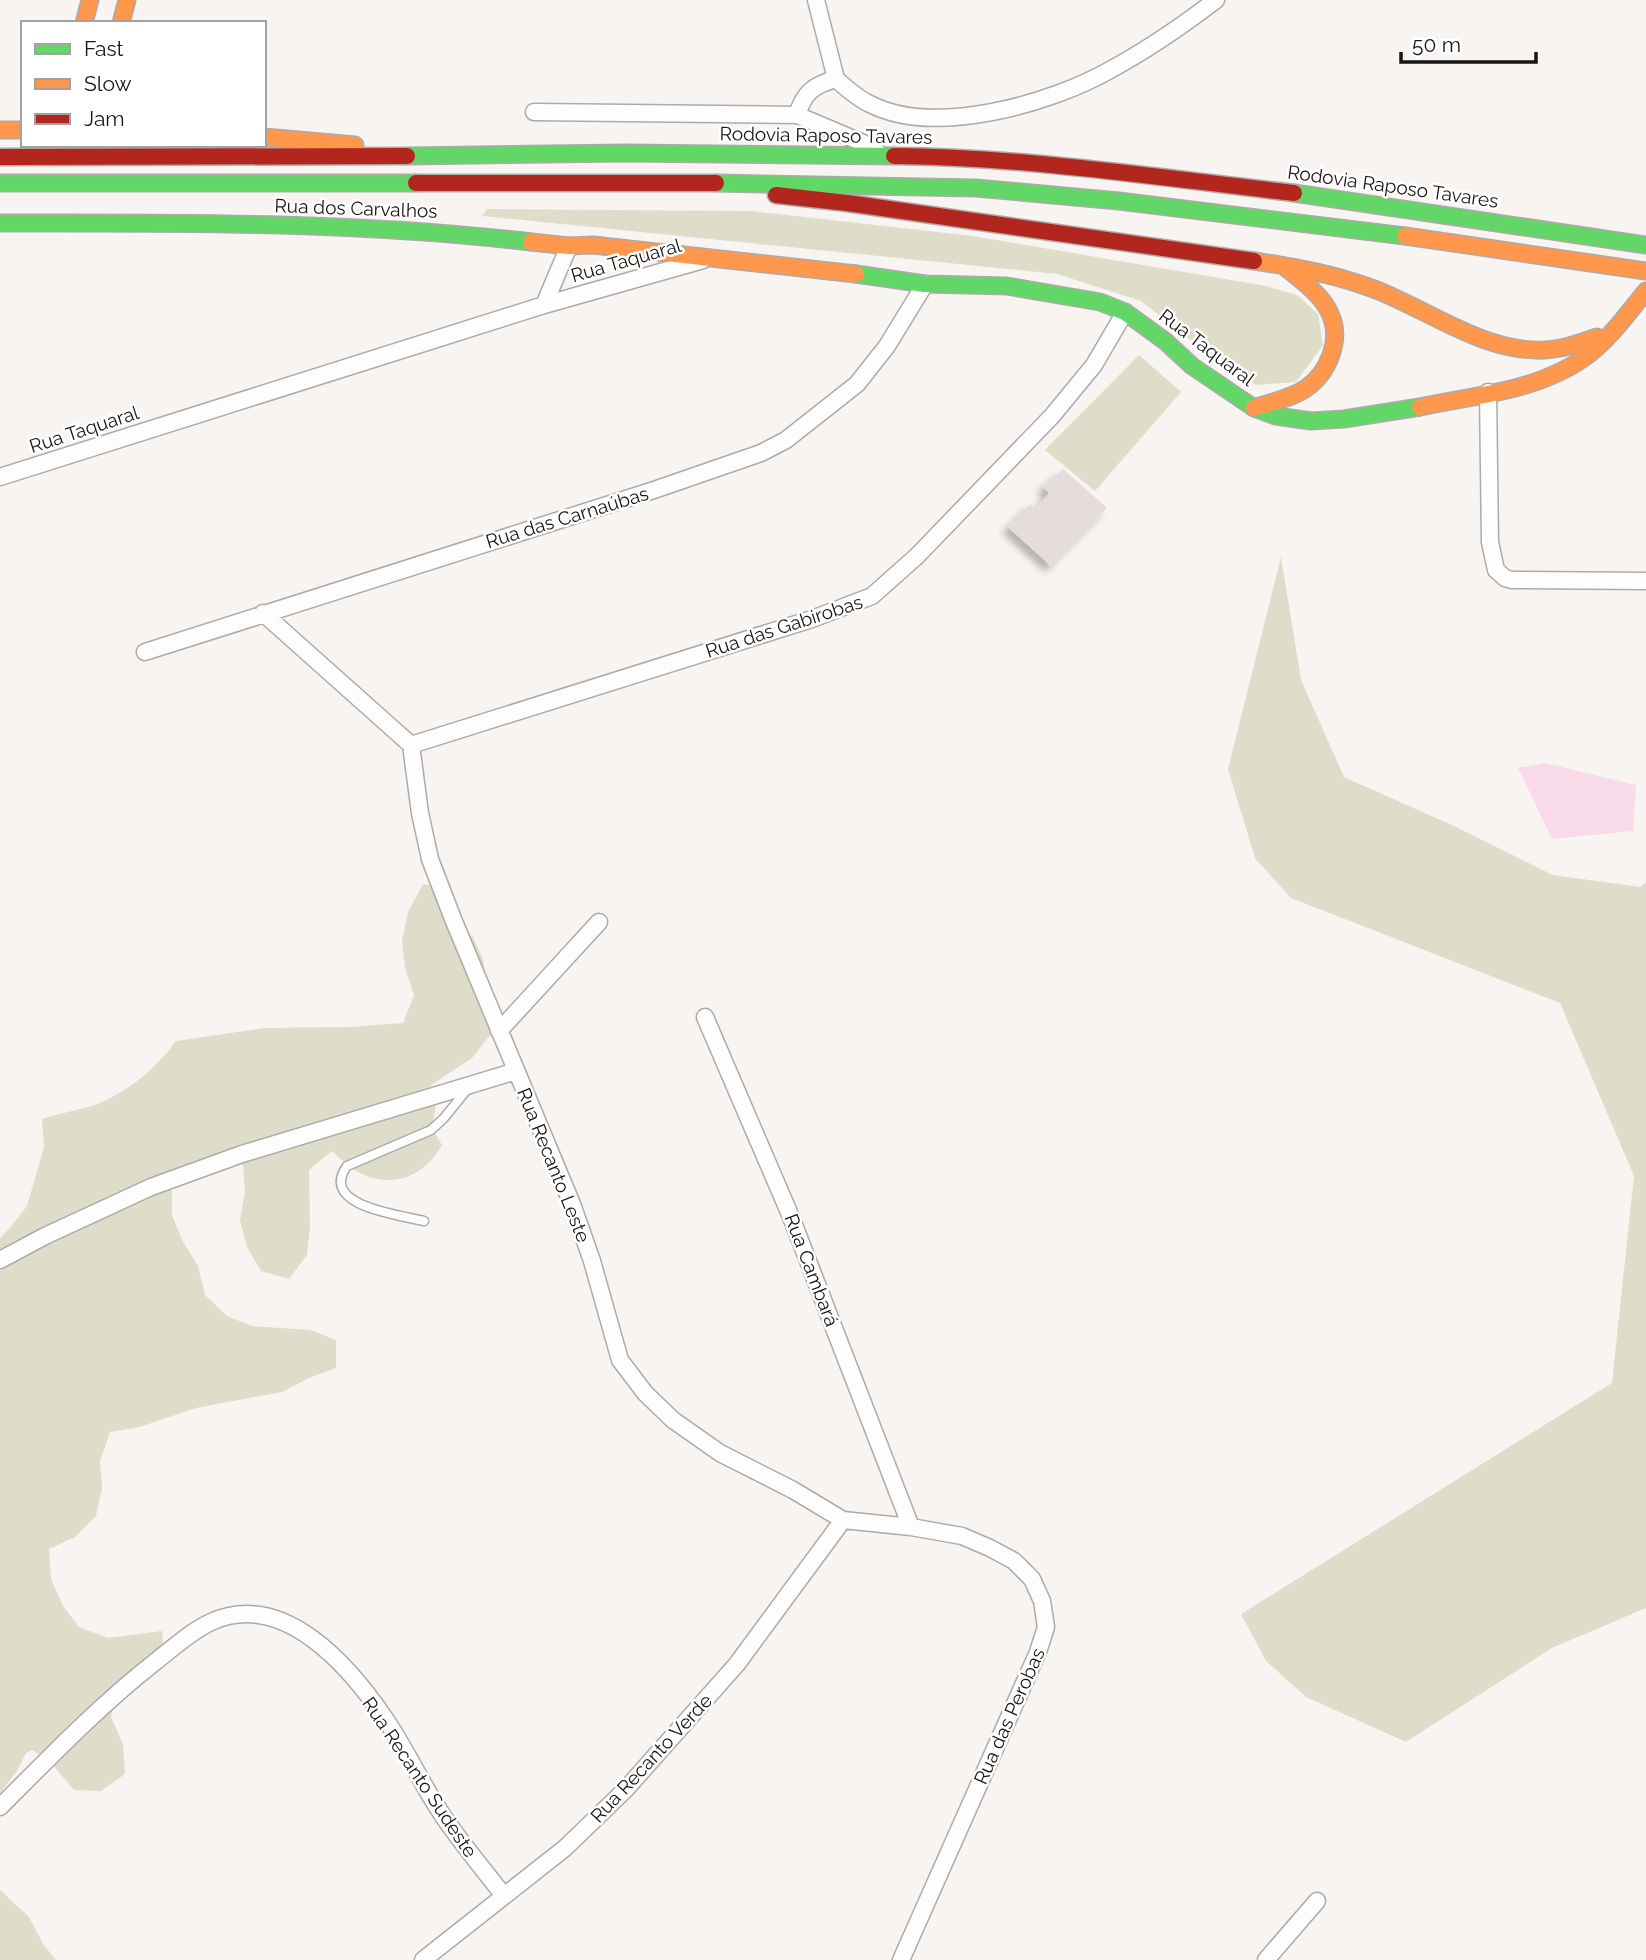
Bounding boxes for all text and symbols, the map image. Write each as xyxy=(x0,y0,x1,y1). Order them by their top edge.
legend xyxy=(21,21,266,147)
scale bar xyxy=(1401,21,1536,65)
text: 50 m xyxy=(1412,32,1461,57)
text: Fast xyxy=(84,36,124,61)
text: Slow xyxy=(84,71,132,96)
text: Jam xyxy=(84,106,125,131)
street label: Rodovia Raposo Tavares xyxy=(719,122,933,148)
street label: Rodovia Raposo Tavares xyxy=(1286,160,1500,212)
street label: Rua dos Carvalhos xyxy=(274,194,438,222)
street label: Rua Taquaral xyxy=(568,234,684,286)
street label: Rua Taquaral xyxy=(1155,304,1260,390)
street label: Rua Taquaral xyxy=(27,401,142,457)
street label: Rua das Carnaúbas xyxy=(483,482,651,552)
street label: Rua das Gabirobas xyxy=(703,590,865,662)
street label: Rua Recanto Leste xyxy=(513,1085,595,1245)
street label: Rua Cambará xyxy=(780,1211,844,1329)
street label: Rua das Perobas xyxy=(969,1645,1049,1787)
street label: Rua Recanto Verde xyxy=(586,1689,716,1827)
street label: Rua Recanto Sudeste xyxy=(358,1693,482,1861)

